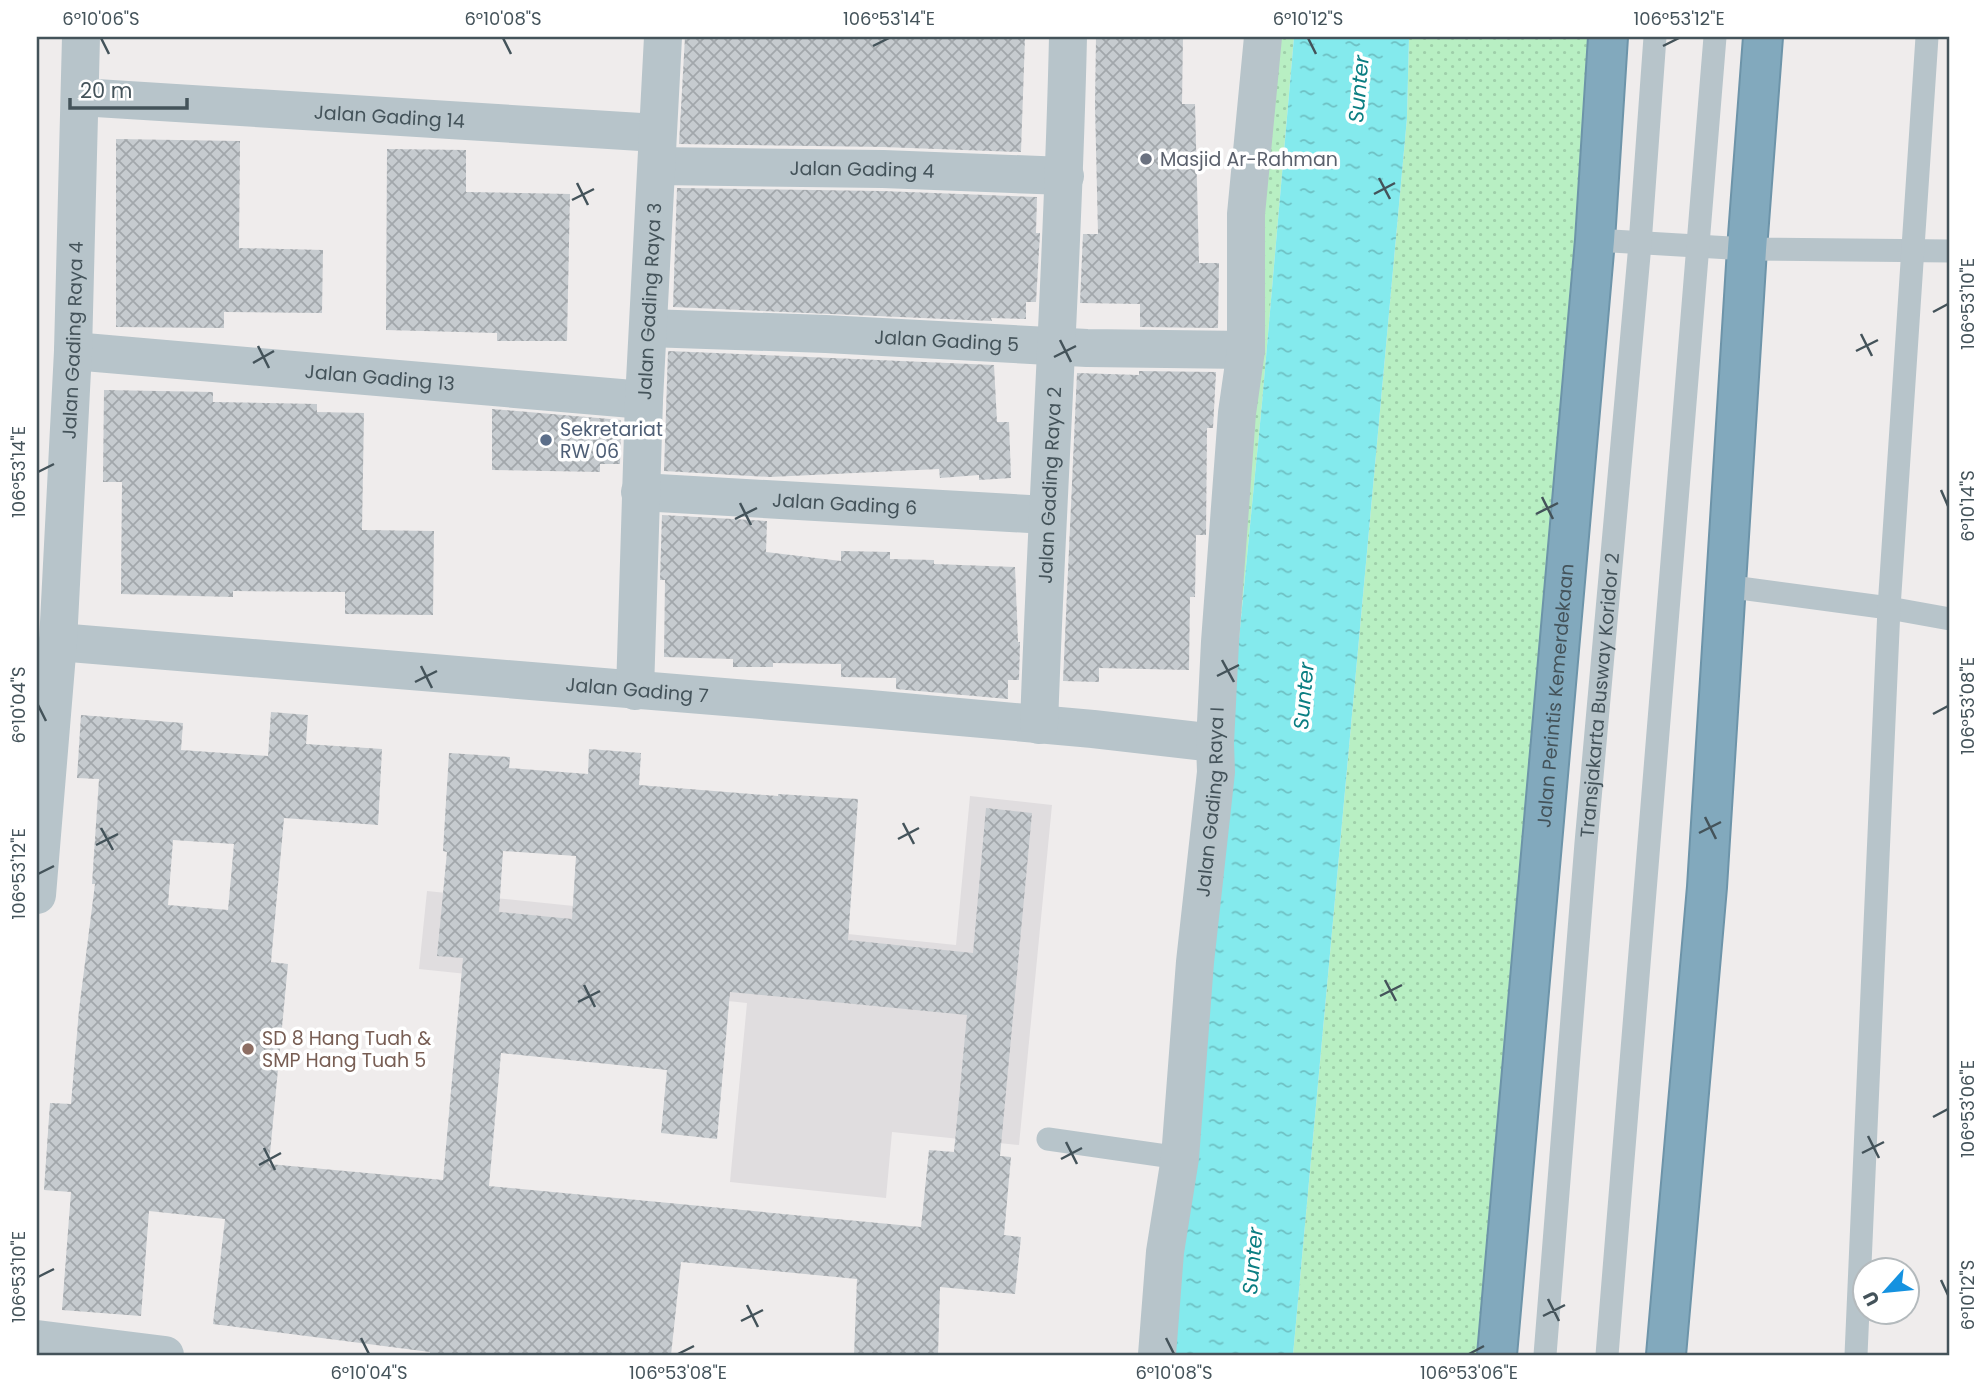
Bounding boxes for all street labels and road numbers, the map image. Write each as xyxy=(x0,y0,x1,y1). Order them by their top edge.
street label: Jalan Gading 14 xyxy=(313,99,466,135)
street label: Jalan Gading 4 xyxy=(789,155,935,185)
street label: Jalan Gading Raya 3 xyxy=(631,202,668,401)
street label: Jalan Gading Raya 4 xyxy=(55,241,90,440)
street label: Jalan Gading 5 xyxy=(874,324,1020,358)
street label: Jalan Gading 13 xyxy=(304,358,456,398)
street label: Jalan Gading Raya 2 xyxy=(1032,386,1068,584)
street label: Jalan Gading 6 xyxy=(771,486,918,522)
street label: Transjakarta Busway Koridor 2 xyxy=(1574,552,1626,839)
street label: Jalan Perintis Kemerdekaan xyxy=(1530,562,1581,829)
street label: Jalan Gading 7 xyxy=(564,671,710,710)
street label: Jalan Gading Raya I xyxy=(1189,706,1231,898)

